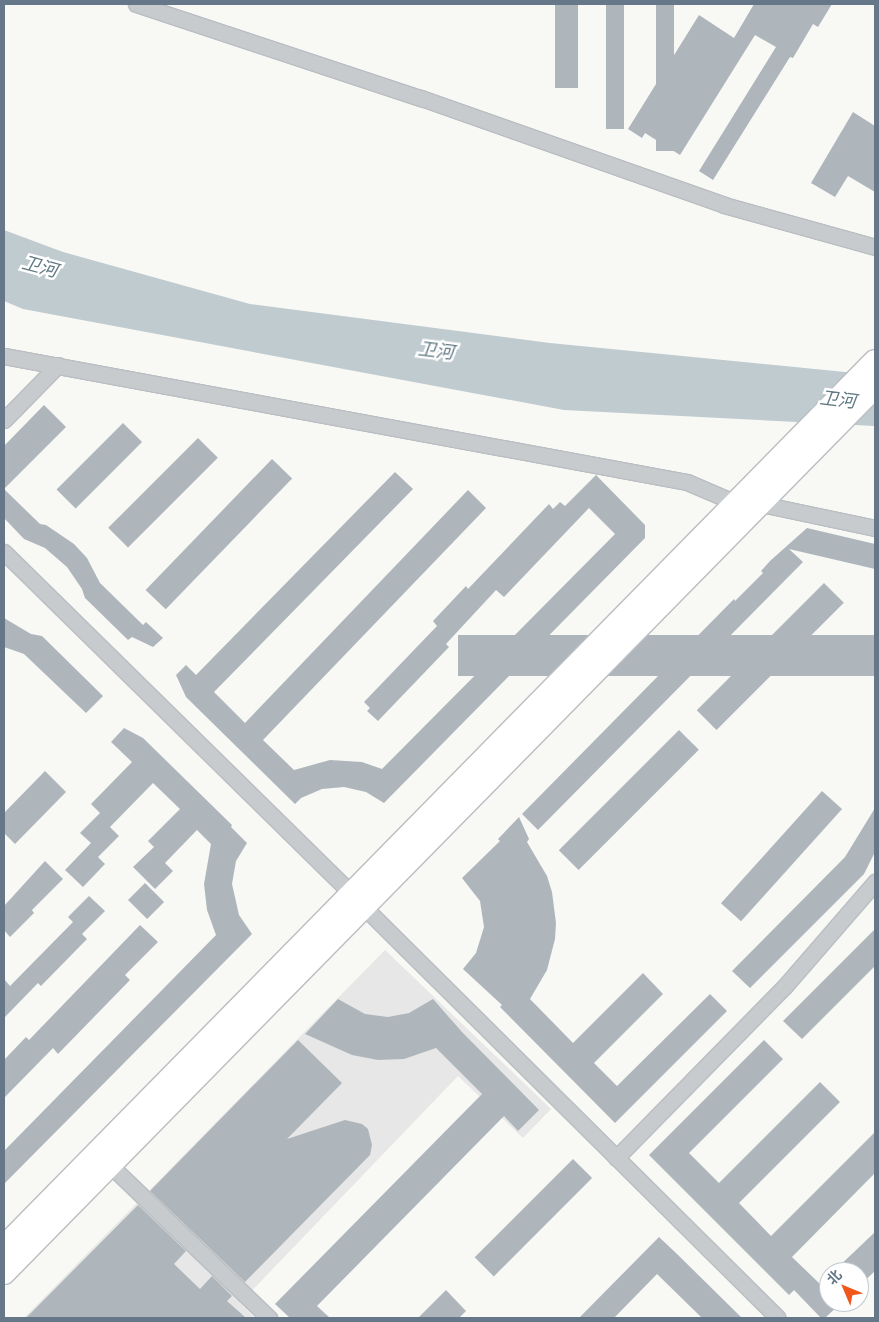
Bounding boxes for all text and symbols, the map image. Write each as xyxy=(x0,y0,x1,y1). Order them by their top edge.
water label: 卫河 xyxy=(20,251,60,281)
water label: 卫河 xyxy=(417,337,455,363)
water label: 卫河 xyxy=(819,386,857,412)
north arrow xyxy=(819,1262,869,1312)
text: 北 xyxy=(823,1266,845,1288)

